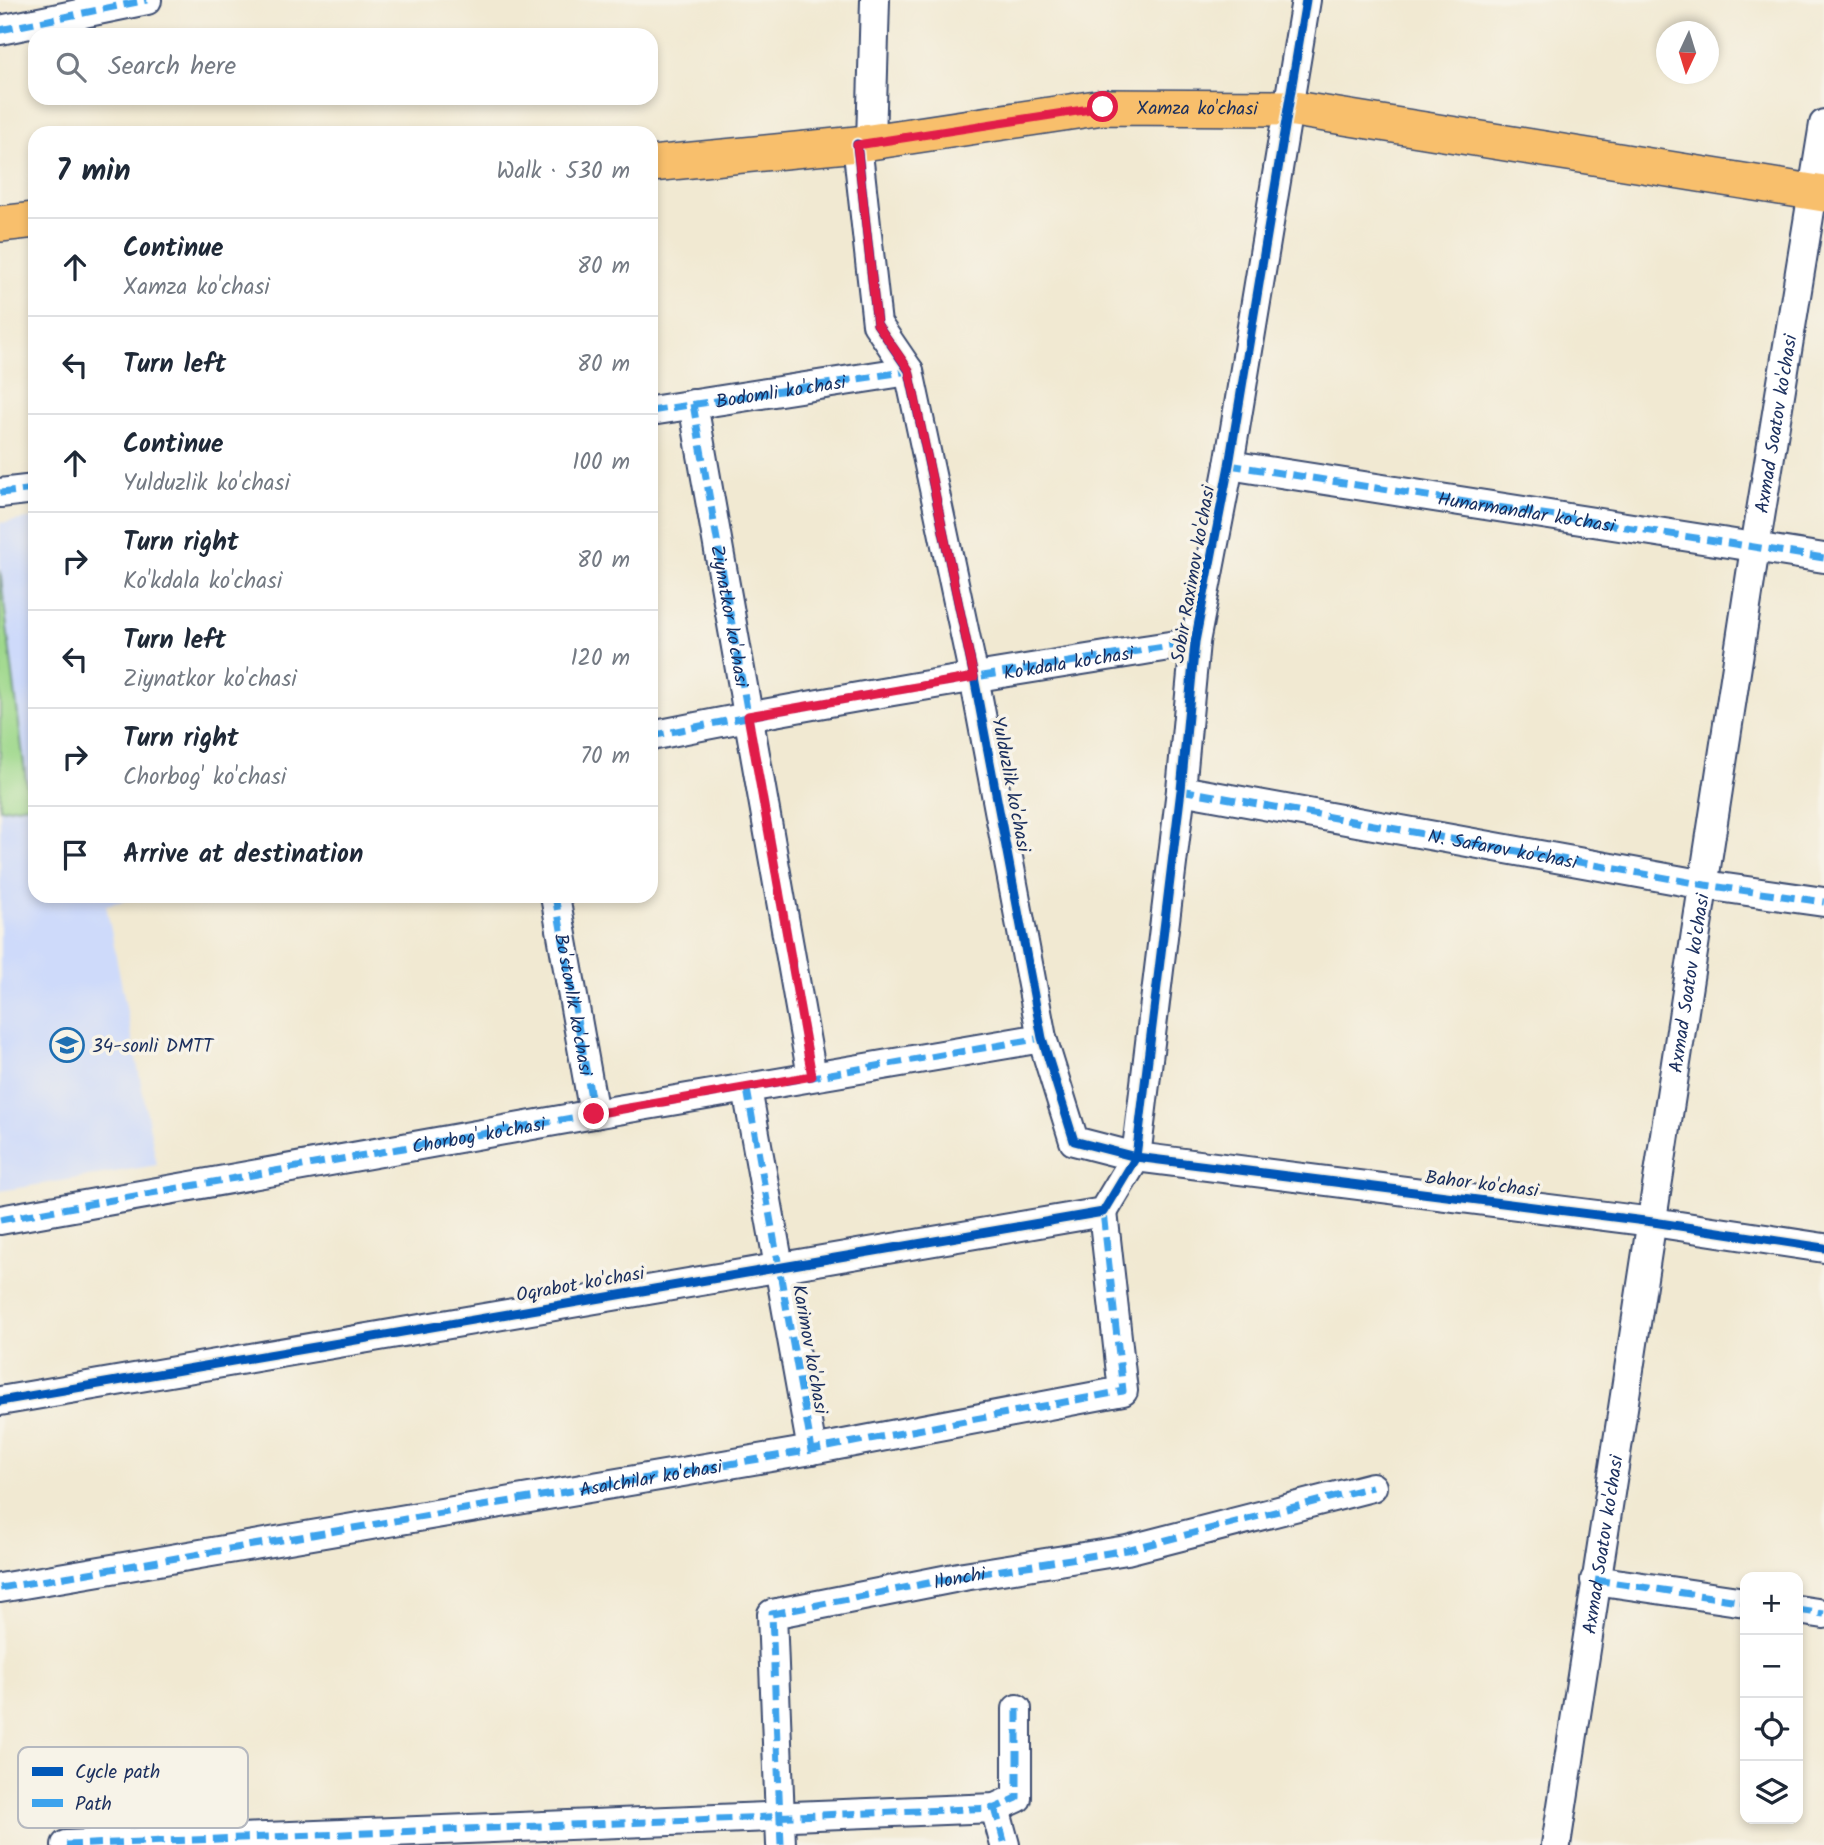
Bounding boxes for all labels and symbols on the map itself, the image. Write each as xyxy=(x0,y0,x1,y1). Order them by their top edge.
north arrow xyxy=(1656,21,1719,84)
route start xyxy=(1087,91,1118,122)
street label: Xamza ko'chasi xyxy=(1137,94,1259,125)
street label: Axmad Soatov ko'chasi xyxy=(1748,331,1807,516)
street label: Bodomli ko'chasi xyxy=(714,368,849,418)
street label: Sobir Raximov ko'chasi xyxy=(1164,482,1225,665)
street label: Hunarmandlar ko'chasi xyxy=(1435,485,1618,542)
street label: Ziynatkor ko'chasi xyxy=(701,543,756,691)
street label: Ko'kdala ko'chasi xyxy=(1001,639,1138,689)
street label: Yulduzlik ko'chasi xyxy=(982,714,1038,856)
street label: N. Safarov ko'chasi xyxy=(1425,822,1581,879)
street label: Axmad Soatov ko'chasi xyxy=(1662,890,1719,1075)
street label: Bo'stonlik ko'chasi xyxy=(545,931,600,1080)
school or university icon: 34-sonli DMTT xyxy=(48,1026,86,1064)
place label: 34-sonli DMTT xyxy=(92,1032,215,1062)
route end xyxy=(578,1098,609,1129)
street label: Chorbog' ko'chasi xyxy=(410,1110,549,1163)
street label: Bahor ko'chasi xyxy=(1423,1163,1542,1207)
street label: Oqrabot ko'chasi xyxy=(514,1259,648,1311)
street label: Karimov ko'chasi xyxy=(783,1282,835,1418)
street label: Asalchilar ko'chasi xyxy=(577,1452,726,1506)
street label: Axmad Soatov ko'chasi xyxy=(1576,1452,1633,1636)
street label: Ilonchi xyxy=(931,1560,989,1599)
legend xyxy=(18,1747,248,1828)
text: Cycle path xyxy=(75,1758,160,1788)
text: Path xyxy=(75,1790,112,1820)

